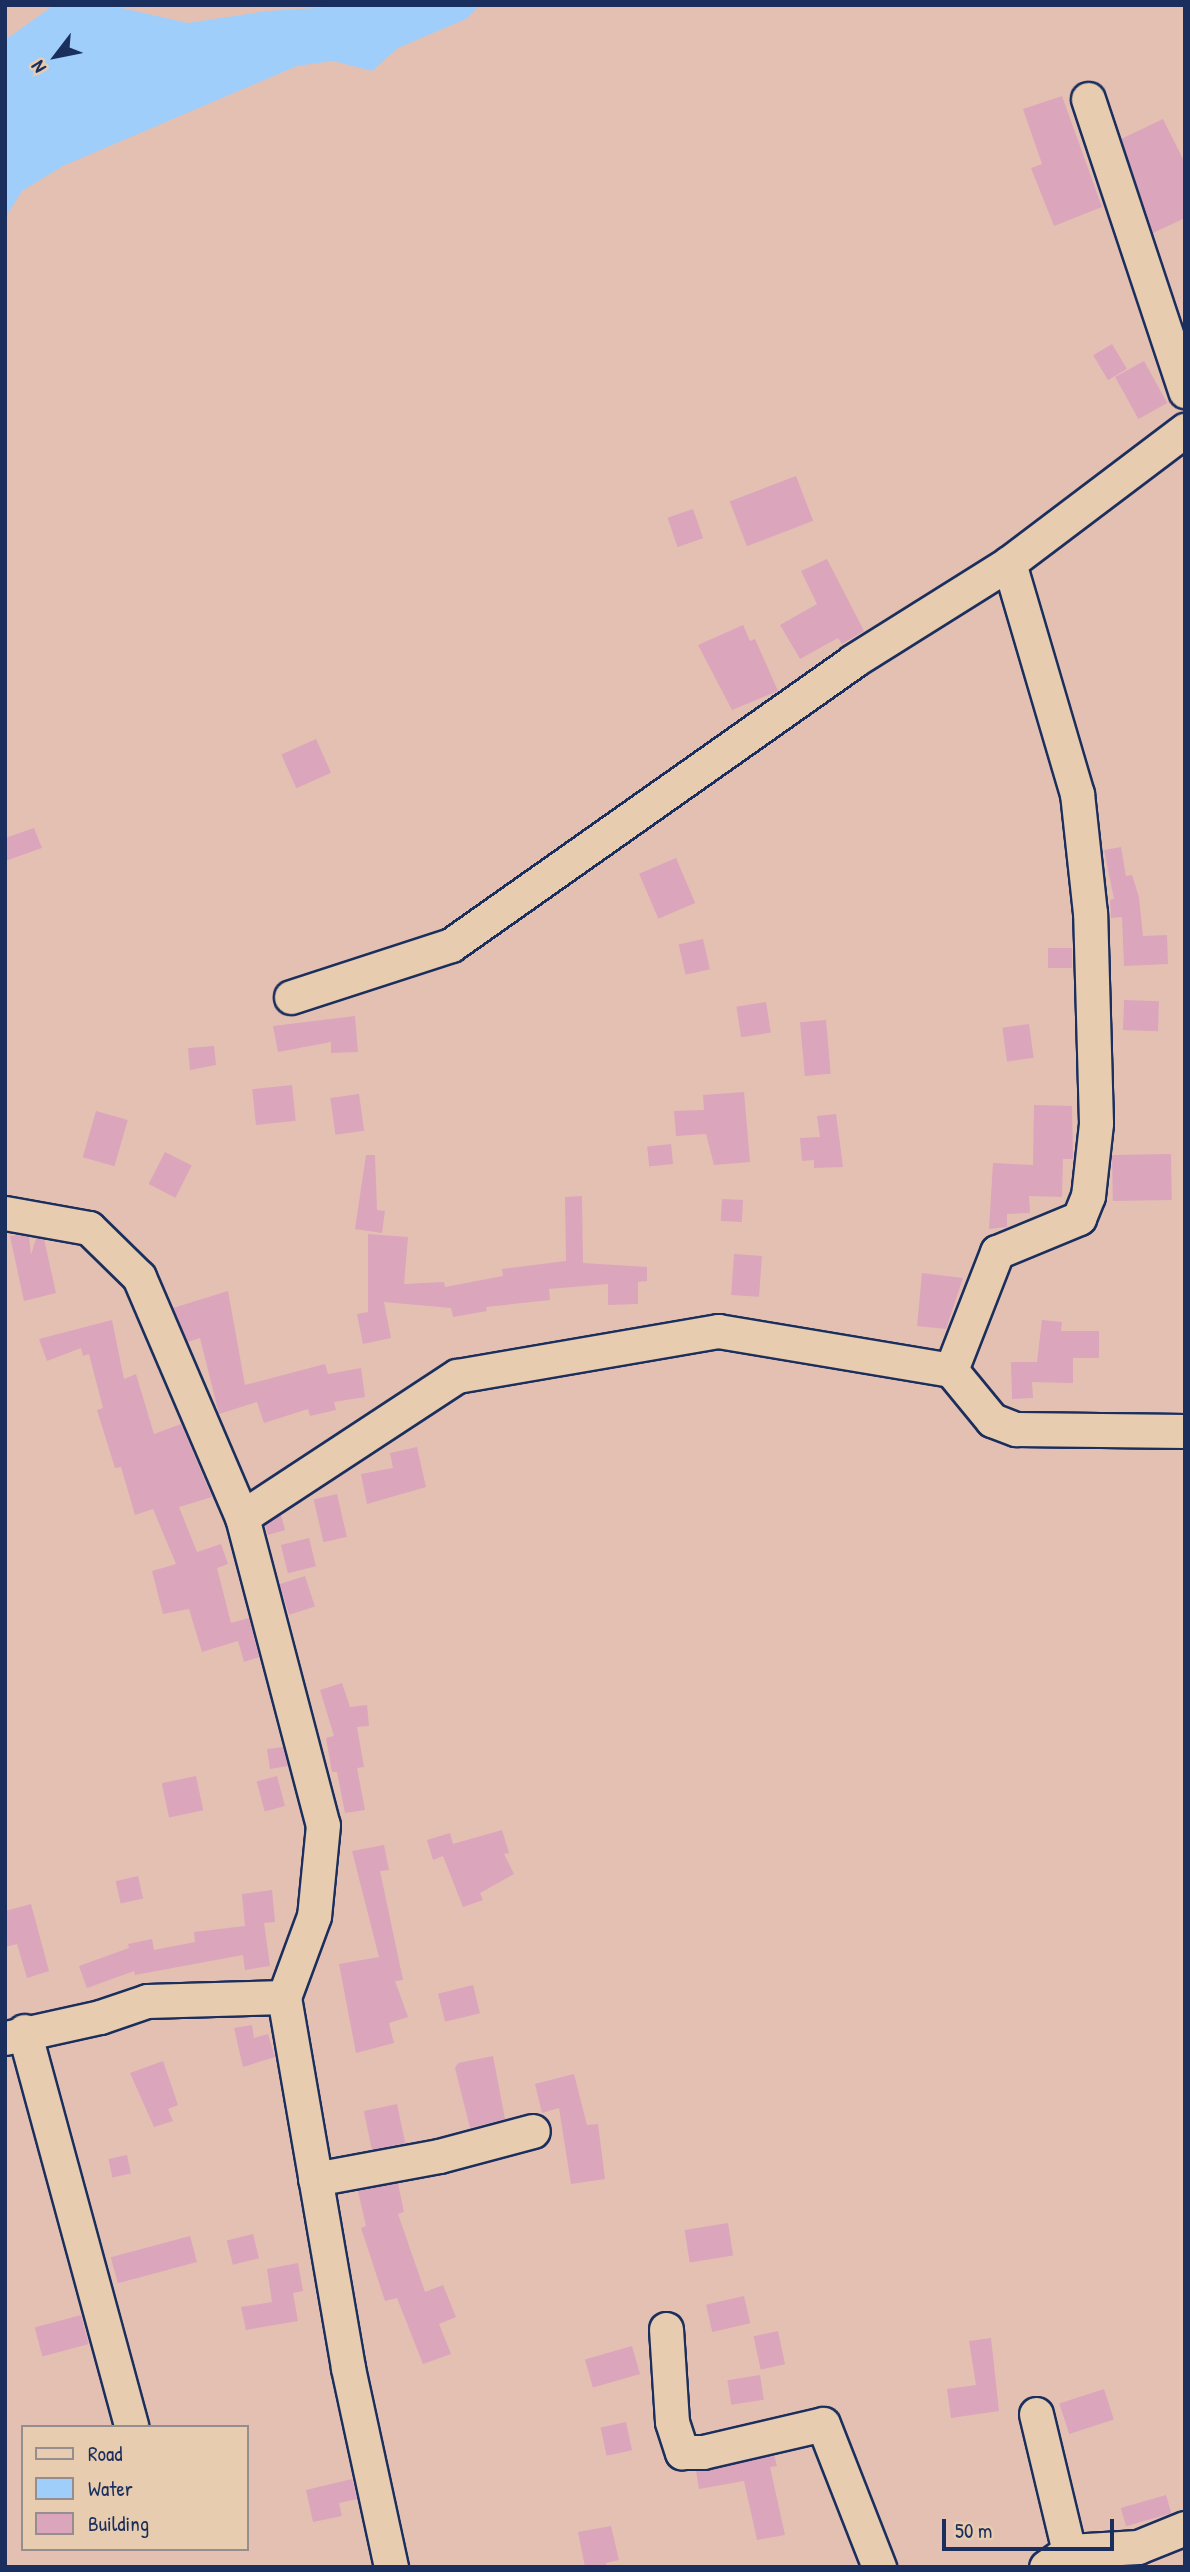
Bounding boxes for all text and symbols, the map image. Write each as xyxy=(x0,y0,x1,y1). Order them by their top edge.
north arrow xyxy=(21,21,91,91)
text: N xyxy=(24,56,52,78)
legend xyxy=(21,2425,248,2551)
text: Road xyxy=(88,2439,122,2468)
text: Water xyxy=(88,2474,133,2503)
scale bar xyxy=(945,2506,1116,2550)
text: Building xyxy=(88,2509,149,2538)
text: 50 m xyxy=(955,2516,992,2545)

